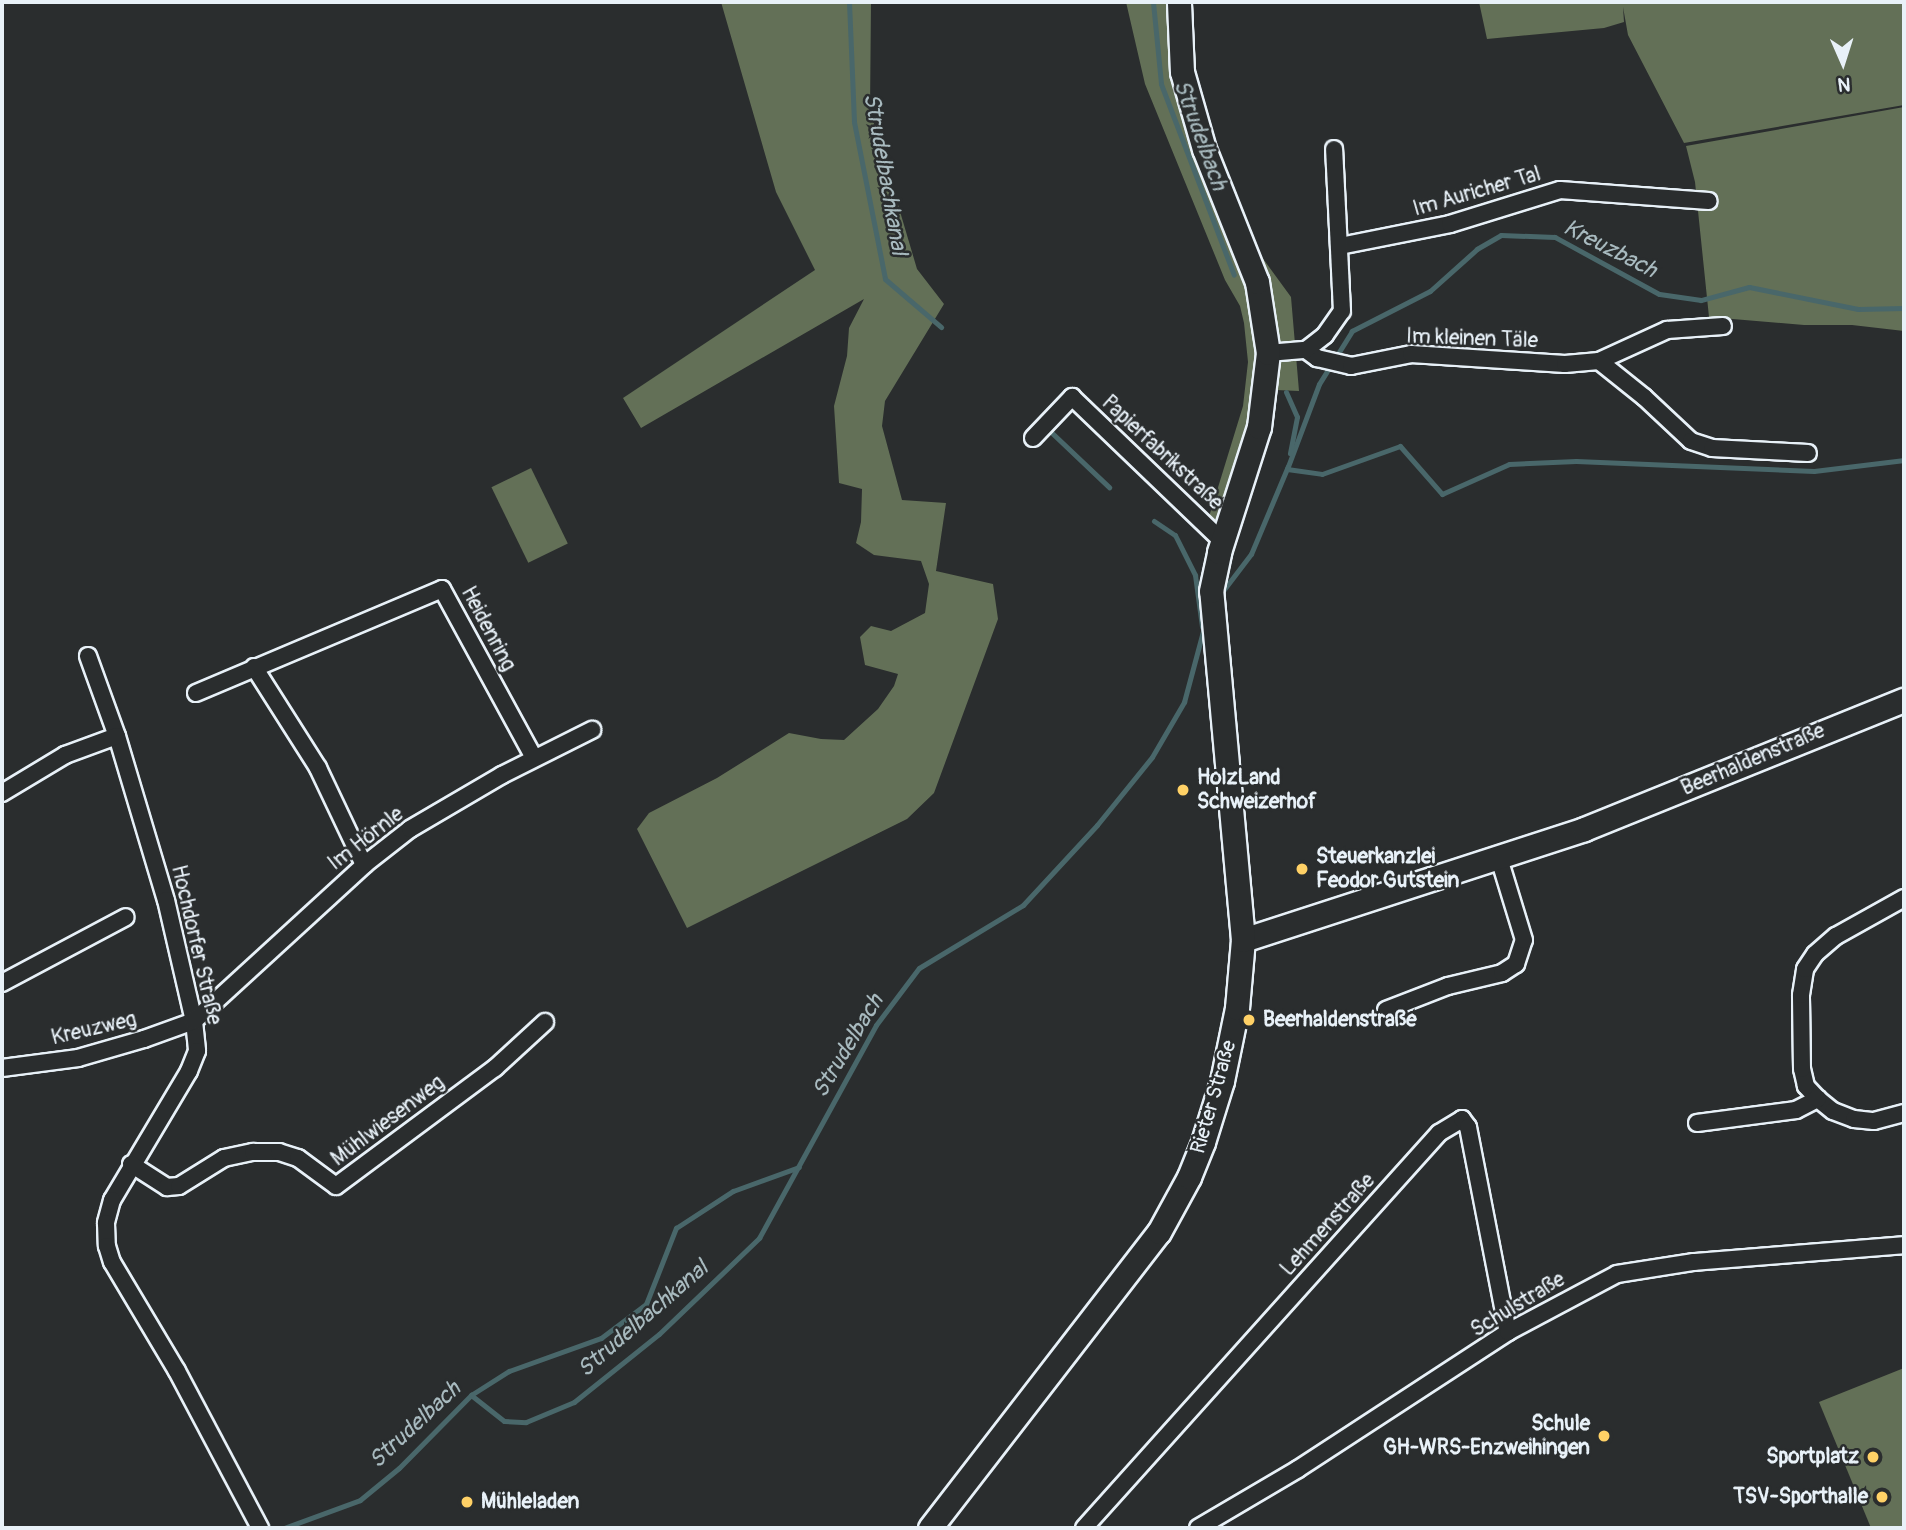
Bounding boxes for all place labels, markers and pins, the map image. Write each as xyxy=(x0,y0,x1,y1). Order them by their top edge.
place label: HolzLand Schweizerhof xyxy=(1197,765,1316,815)
marker: HolzLand Schweizerhof xyxy=(1175,782,1191,798)
place label: Steuerkanzlei Feodor Gutstein xyxy=(1316,844,1459,894)
marker: Steuerkanzlei Feodor Gutstein xyxy=(1294,861,1310,877)
place label: Beerhaldenstraße xyxy=(1263,1007,1417,1033)
marker: Beerhaldenstraße xyxy=(1241,1012,1257,1028)
place label: Schule GH-WRS-Enzweihingen xyxy=(1383,1411,1590,1461)
marker: Schule GH-WRS-Enzweihingen xyxy=(1596,1428,1612,1444)
place label: Sportplatz xyxy=(1766,1444,1859,1470)
marker: Sportplatz xyxy=(1865,1449,1881,1465)
place label: TSV-Sporthalle xyxy=(1733,1484,1868,1510)
place label: Mühleladen xyxy=(481,1489,579,1515)
marker: TSV-Sporthalle xyxy=(1874,1489,1890,1505)
marker: Mühleladen xyxy=(459,1494,475,1510)

